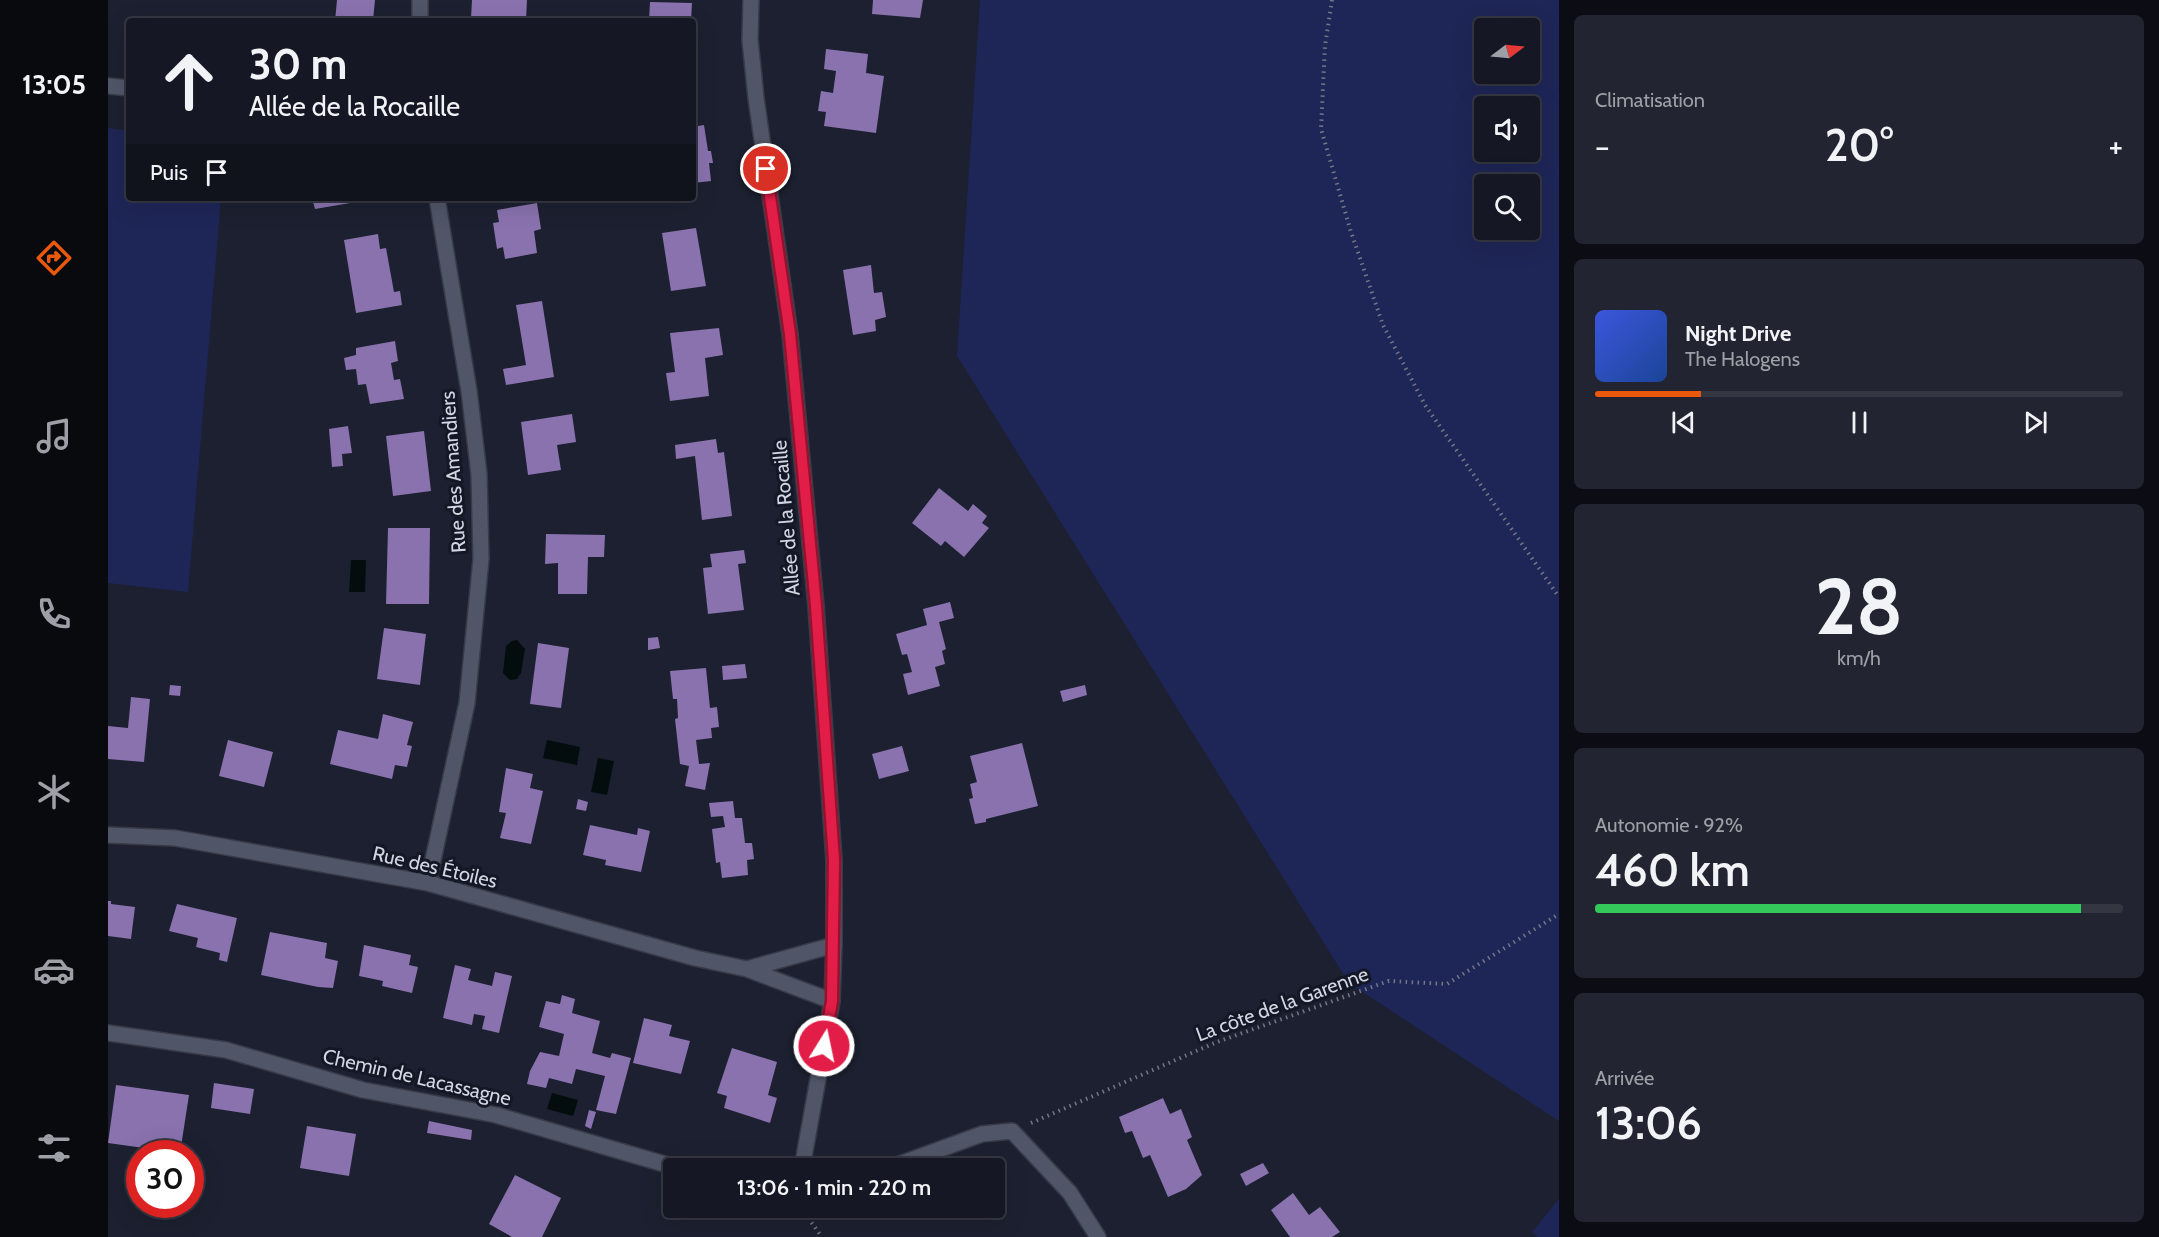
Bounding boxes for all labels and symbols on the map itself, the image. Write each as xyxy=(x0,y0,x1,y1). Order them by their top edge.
north arrow xyxy=(1474,18,1540,84)
pin xyxy=(740,143,791,194)
street label: Rue des Amandiers xyxy=(435,390,471,554)
street label: Allée de la Rocaille xyxy=(767,439,805,597)
street label: Rue des Étoiles xyxy=(370,841,500,893)
street label: La côte de la Garenne xyxy=(1192,962,1372,1046)
position arrow xyxy=(792,1014,856,1078)
street label: Chemin de Lacassagne xyxy=(320,1044,514,1110)
speed limit sign: 30 xyxy=(126,1140,204,1218)

